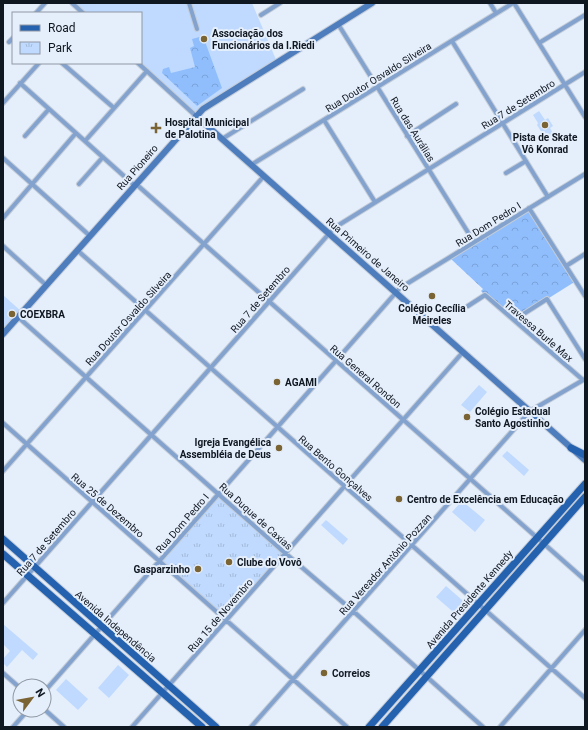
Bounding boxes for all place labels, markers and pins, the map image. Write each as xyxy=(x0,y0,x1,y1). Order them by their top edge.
place label: Associação dos Funcionários da I.Riedi xyxy=(212,28,315,51)
marker: Associação dos Funcionários da I.Riedi xyxy=(199,34,209,44)
place label: Hospital Municipal de Palotina xyxy=(165,117,249,140)
marker: Pista de Skate Vô Konrad xyxy=(540,120,550,130)
marker: Hospital Municipal de Palotina xyxy=(150,122,162,134)
place label: Pista de Skate Vô Konrad xyxy=(513,132,578,155)
marker: Colégio Cecília Meireles xyxy=(427,291,437,301)
place label: Colégio Cecília Meireles xyxy=(398,303,466,326)
marker: COEXBRA xyxy=(7,309,17,319)
place label: COEXBRA xyxy=(20,309,65,320)
marker: AGAMI xyxy=(272,377,282,387)
place label: AGAMI xyxy=(285,377,317,388)
place label: Colégio Estadual Santo Agostinho xyxy=(475,406,551,429)
marker: Colégio Estadual Santo Agostinho xyxy=(462,412,472,422)
place label: Igreja Evangélica Assembléia de Deus xyxy=(180,437,272,460)
marker: Igreja Evangélica Assembléia de Deus xyxy=(274,443,284,453)
marker: Centro de Excelência em Educação xyxy=(394,494,404,504)
place label: Centro de Excelência em Educação xyxy=(407,494,564,505)
marker: Clube do Vovô xyxy=(224,557,234,567)
place label: Clube do Vovô xyxy=(237,557,302,568)
place label: Gasparzinho xyxy=(133,564,190,575)
marker: Gasparzinho xyxy=(193,564,203,574)
marker: Correios xyxy=(319,668,329,678)
place label: Correios xyxy=(332,668,370,679)

